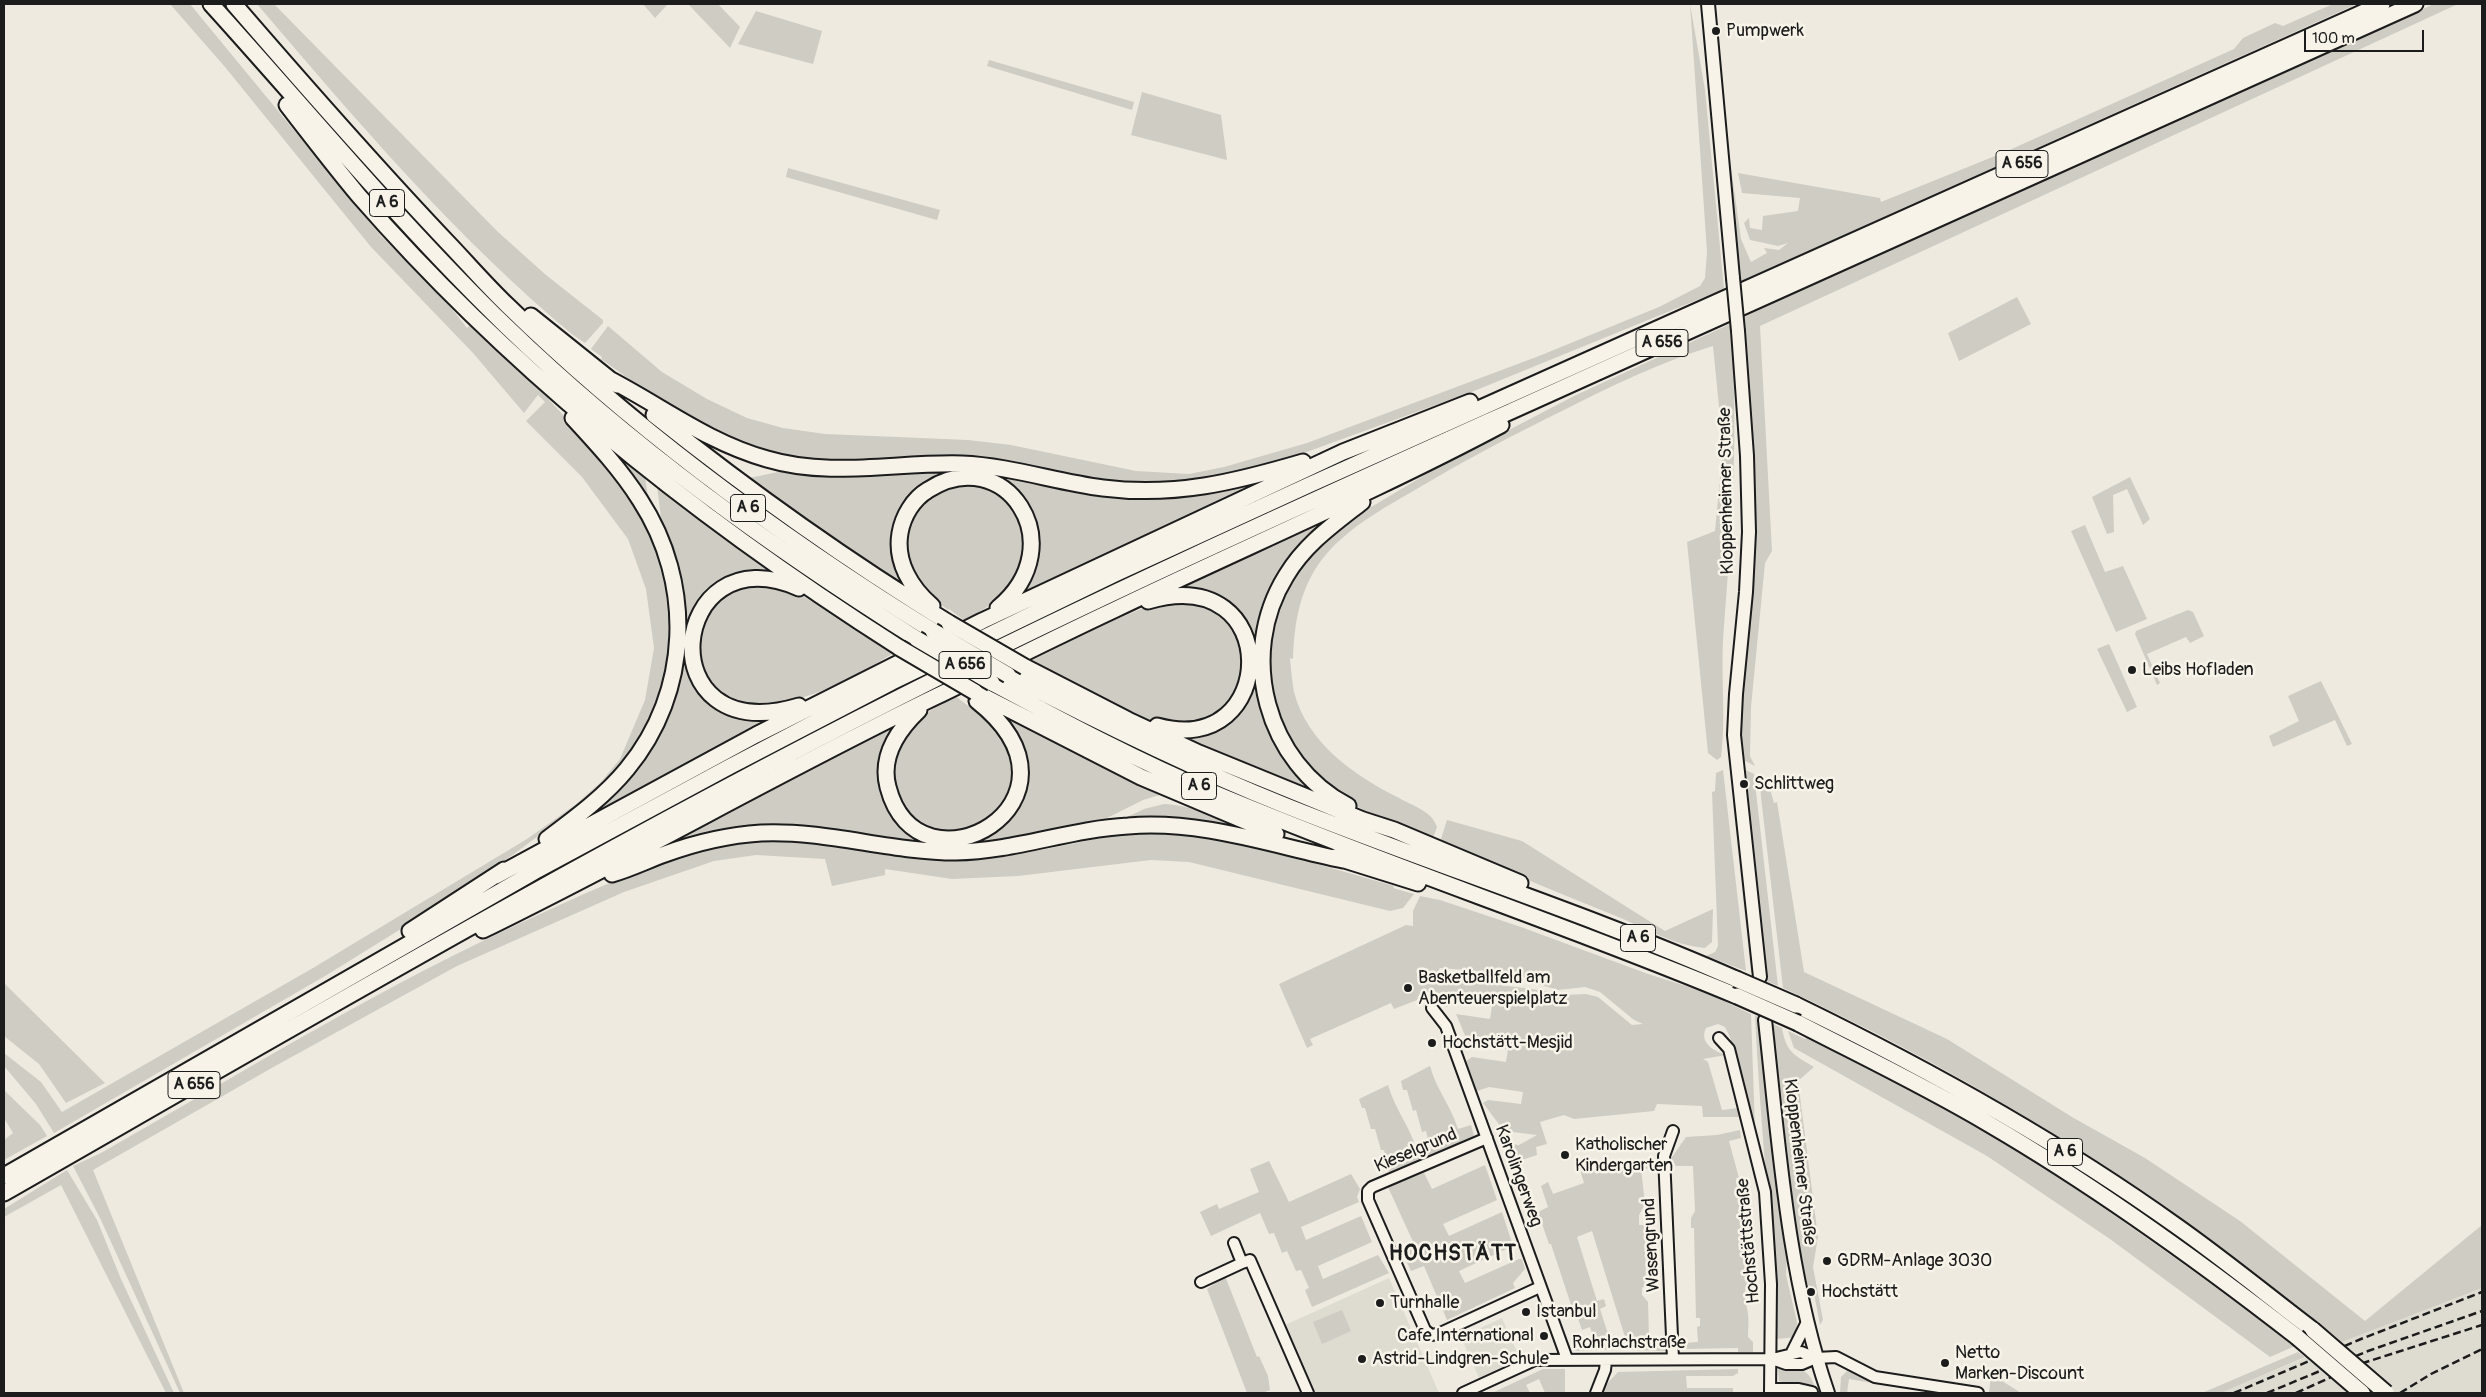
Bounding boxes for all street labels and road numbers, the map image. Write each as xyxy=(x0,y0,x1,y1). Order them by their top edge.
road number: A 656 xyxy=(1996,150,2048,178)
road number: A 6 xyxy=(370,190,404,217)
road number: A 656 xyxy=(1636,329,1688,356)
street label: Kloppenheimer Straße xyxy=(1715,407,1739,575)
road number: A 6 xyxy=(730,494,766,522)
road number: A 656 xyxy=(939,652,991,678)
road number: A 6 xyxy=(1182,772,1216,799)
road number: A 6 xyxy=(1620,924,1656,951)
road number: A 656 xyxy=(168,1072,220,1098)
street label: Kloppenheimer Straße xyxy=(1778,1078,1820,1246)
street label: Karolingerweg xyxy=(1490,1122,1546,1230)
street label: Kieselgrund xyxy=(1371,1124,1461,1178)
road number: A 6 xyxy=(2048,1138,2082,1166)
street label: Hochstättstraße xyxy=(1733,1177,1765,1305)
street label: Wasengrund xyxy=(1639,1197,1665,1293)
street label: Rohrlachstraße xyxy=(1572,1332,1686,1354)

